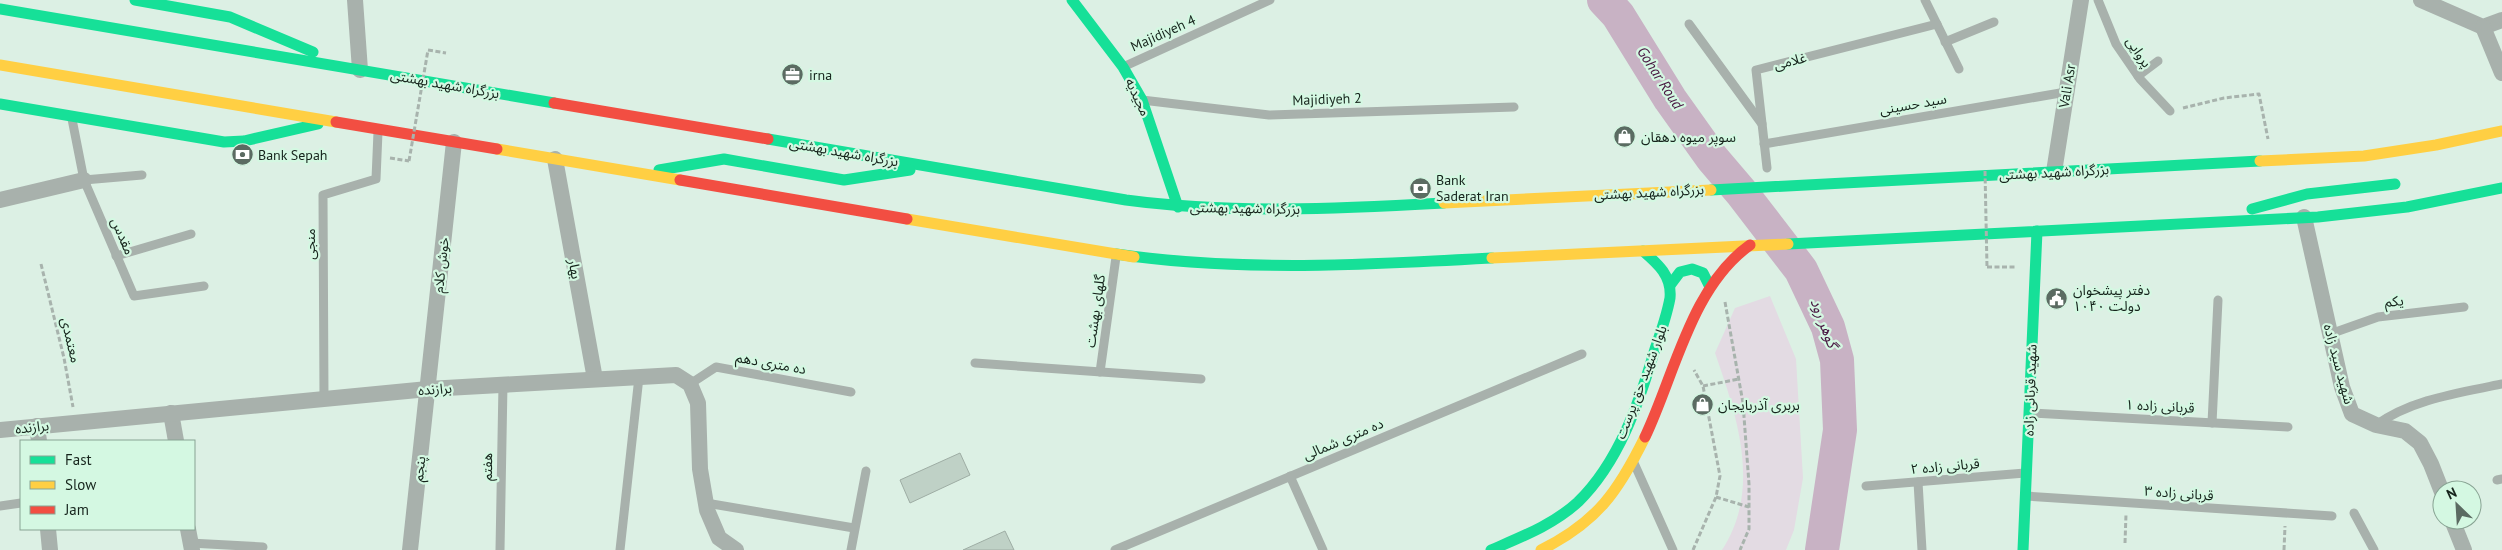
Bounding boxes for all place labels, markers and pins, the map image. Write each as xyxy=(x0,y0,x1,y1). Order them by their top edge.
office icon: irna xyxy=(781,63,805,87)
place label: irna xyxy=(809,66,832,84)
shop icon: سوپر میوه دهقان xyxy=(1613,125,1637,149)
place label: سوپر میوه دهقان xyxy=(1641,128,1736,147)
bank icon: Bank Sepah xyxy=(230,143,254,167)
place label: Bank Sepah xyxy=(258,146,328,164)
place label: Bank Saderat Iran xyxy=(1436,171,1509,205)
bank icon: Bank Saderat Iran xyxy=(1408,176,1432,200)
place label: دفتر پیشخوان دولت ۱۰۴۰ xyxy=(2073,281,2151,315)
public building icon: دفتر پیشخوان دولت ۱۰۴۰ xyxy=(2045,286,2069,310)
shop icon: بربری آذربایجان xyxy=(1690,393,1714,417)
place label: بربری آذربایجان xyxy=(1718,396,1800,414)

